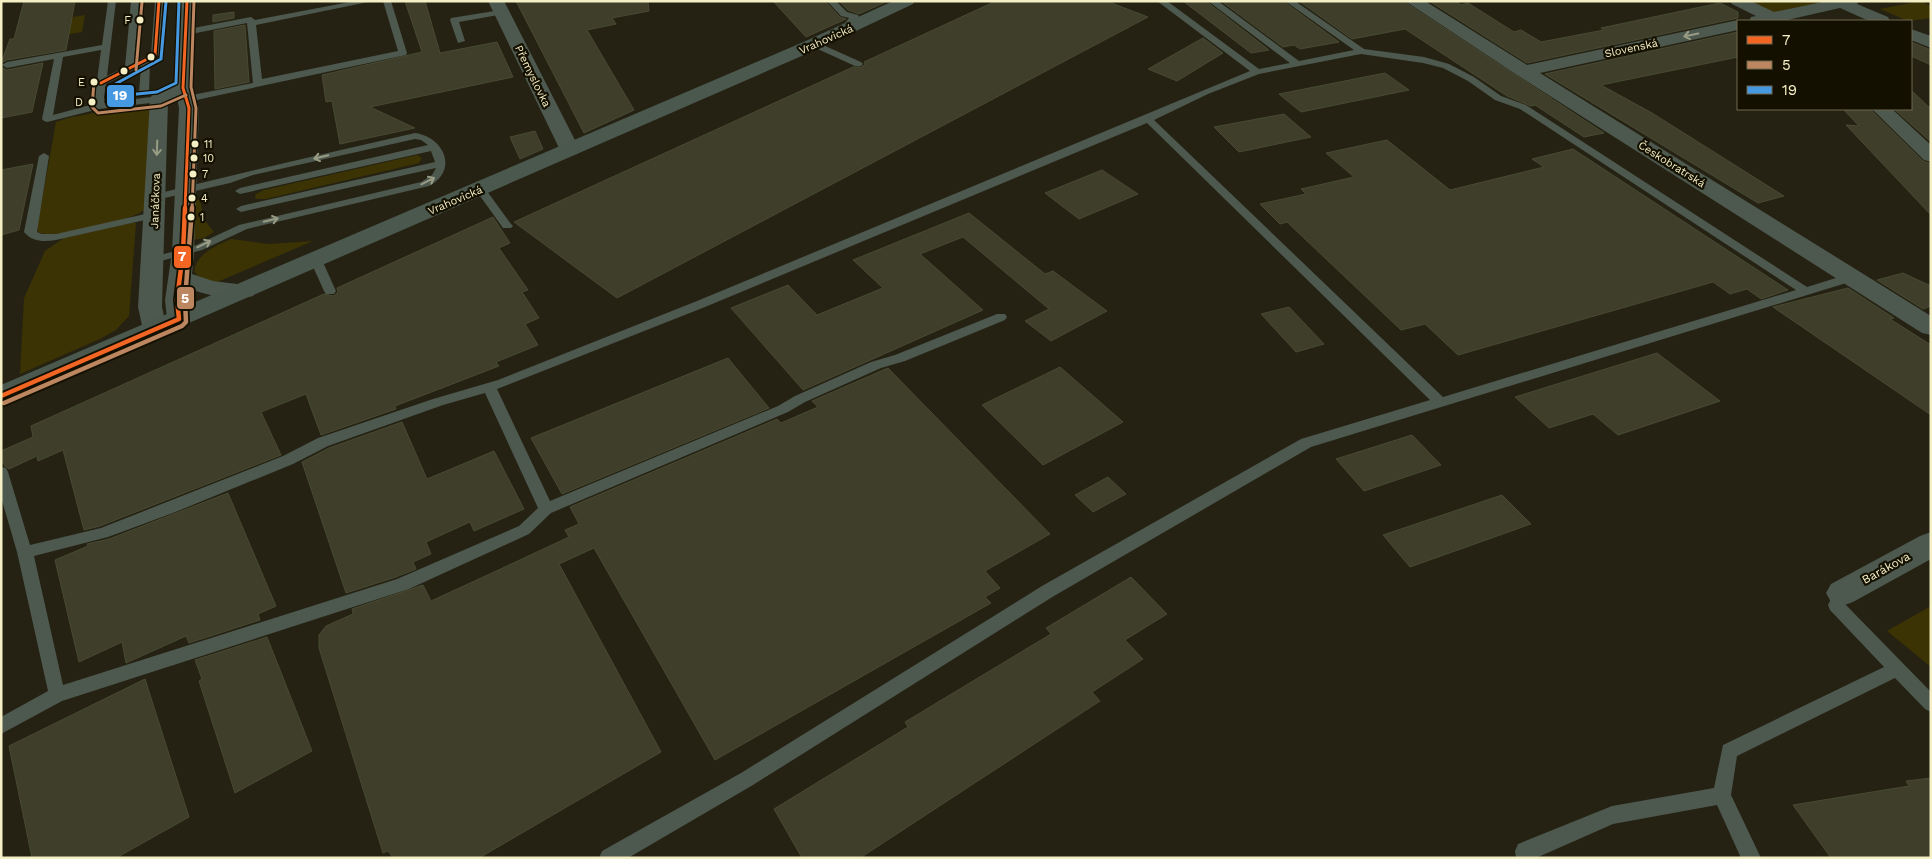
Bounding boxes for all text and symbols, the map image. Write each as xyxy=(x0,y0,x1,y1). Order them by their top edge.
place label: F xyxy=(124,14,131,27)
marker: F xyxy=(135,15,145,25)
legend xyxy=(1737,20,1912,110)
street label: Vrahovická xyxy=(797,22,855,57)
one-way arrow xyxy=(1683,31,1699,41)
text: 7 xyxy=(1782,31,1790,49)
street label: Slovenská xyxy=(1603,37,1659,60)
street label: Přemyslovka xyxy=(512,43,553,109)
unlabelled marker xyxy=(146,52,156,62)
text: 5 xyxy=(1782,56,1791,74)
unlabelled marker xyxy=(119,66,129,76)
place label: E xyxy=(78,76,85,89)
marker: E xyxy=(89,77,99,87)
text: 19 xyxy=(1782,81,1797,99)
line badge: 19 xyxy=(106,84,135,108)
text: 19 xyxy=(113,87,127,103)
place label: D xyxy=(75,96,83,109)
marker: D xyxy=(87,97,97,107)
place label: 11 xyxy=(204,138,213,151)
street label: Českobratrská xyxy=(1636,138,1708,190)
marker: 11 xyxy=(190,139,200,149)
one-way arrow xyxy=(152,140,162,156)
place label: 10 xyxy=(203,152,214,165)
marker: 10 xyxy=(189,153,199,163)
one-way arrow xyxy=(313,153,329,162)
place label: 7 xyxy=(202,168,208,181)
marker: 7 xyxy=(188,169,198,179)
street label: Janáčkova xyxy=(148,173,163,229)
one-way arrow xyxy=(421,176,436,186)
street label: Vrahovická xyxy=(426,183,484,218)
place label: 4 xyxy=(201,192,208,205)
marker: 4 xyxy=(187,193,197,203)
place label: 1 xyxy=(200,211,204,224)
marker: 1 xyxy=(186,212,196,222)
one-way arrow xyxy=(262,214,278,224)
one-way arrow xyxy=(196,239,211,248)
line badge: 7 xyxy=(173,245,192,269)
text: 7 xyxy=(178,248,187,264)
line badge: 5 xyxy=(176,286,195,310)
text: 5 xyxy=(181,290,189,306)
street label: Barákova xyxy=(1860,549,1913,587)

